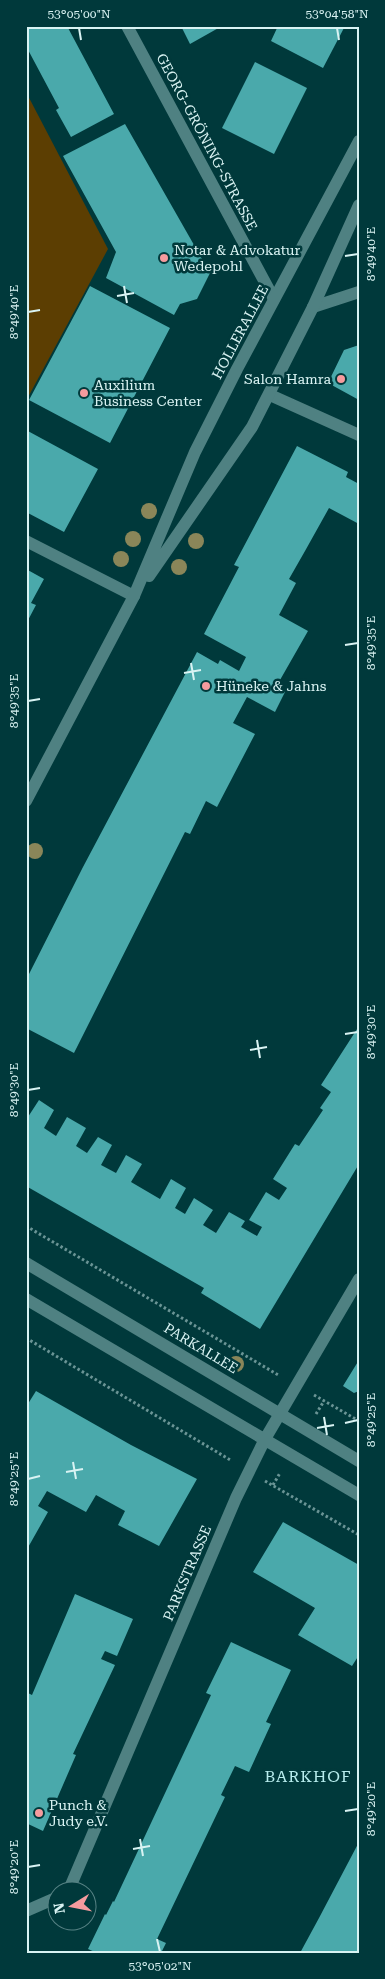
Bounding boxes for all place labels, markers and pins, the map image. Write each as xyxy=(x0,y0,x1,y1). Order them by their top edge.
place label: Notar & Advokatur Wedepohl xyxy=(174,242,301,274)
marker: Notar & Advokatur Wedepohl xyxy=(158,252,170,264)
place label: Salon Hamra xyxy=(244,371,331,387)
marker: Salon Hamra xyxy=(335,373,347,385)
place label: Auxilium Business Center xyxy=(94,377,202,409)
marker: Auxilium Business Center xyxy=(78,387,90,399)
place label: Hüneke & Jahns xyxy=(216,678,327,694)
marker: Hüneke & Jahns xyxy=(200,680,212,692)
place label: Punch & Judy e.V. xyxy=(49,1797,108,1829)
marker: Punch & Judy e.V. xyxy=(33,1807,45,1819)

